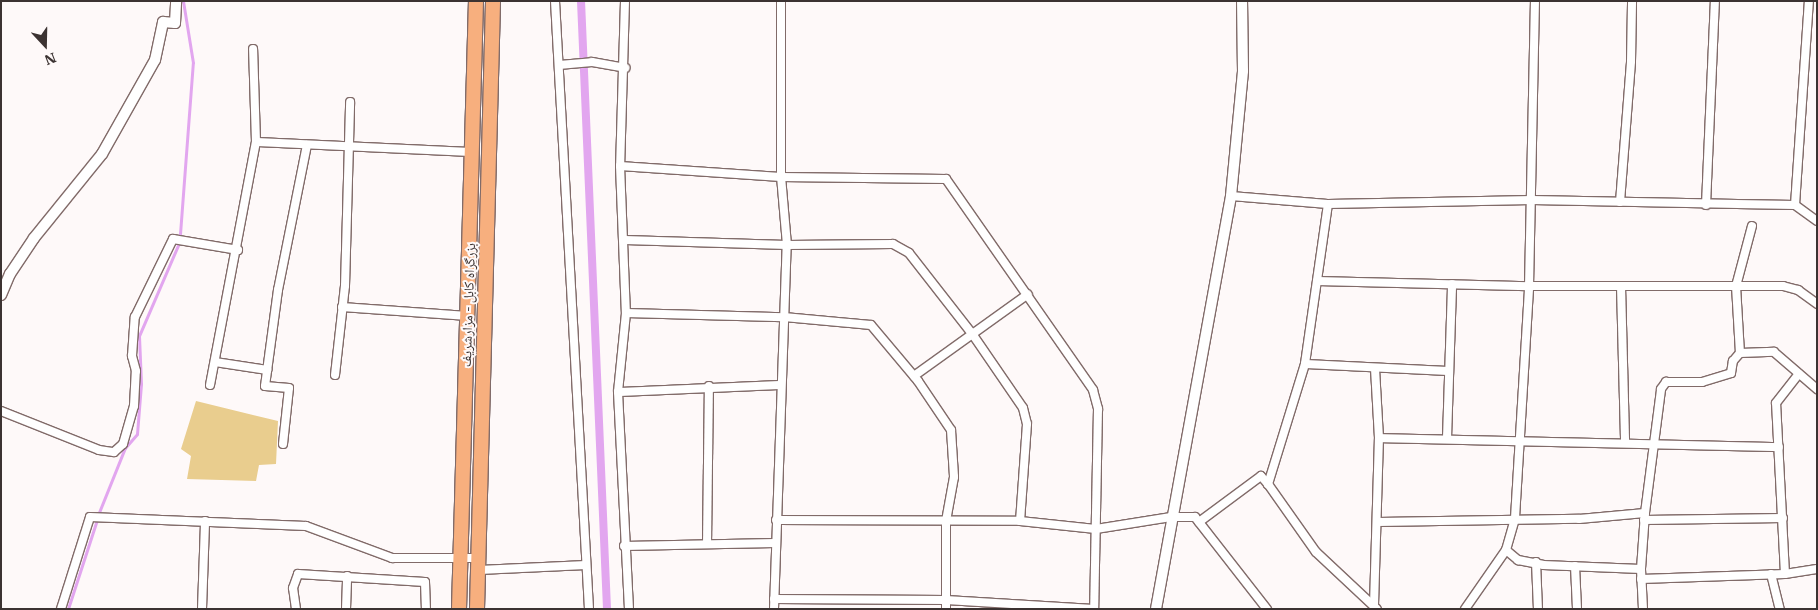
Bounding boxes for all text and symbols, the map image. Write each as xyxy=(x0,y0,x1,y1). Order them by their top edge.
north arrow xyxy=(20,20,70,70)
text: N xyxy=(42,49,59,69)
street label: بزرگراه کابل - مزارشریف xyxy=(457,243,479,367)

